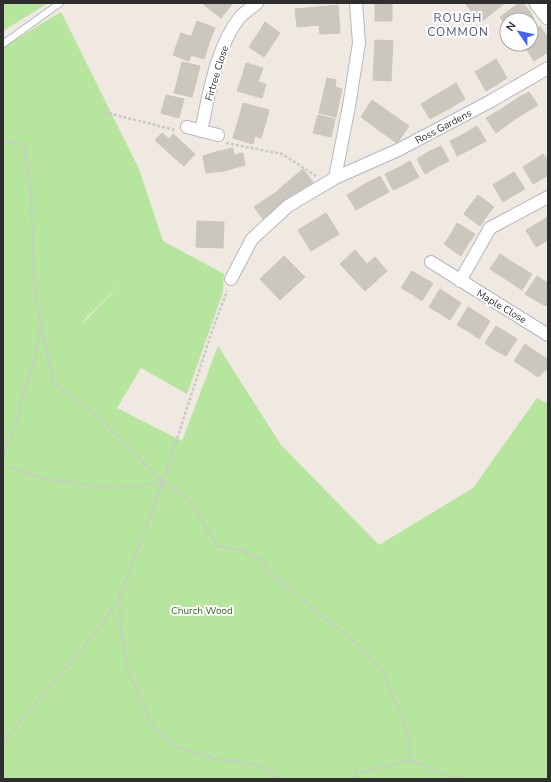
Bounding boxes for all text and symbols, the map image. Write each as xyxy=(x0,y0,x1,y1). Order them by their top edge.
district label: ROUGH COMMON xyxy=(427,10,489,40)
north arrow xyxy=(499,12,539,52)
text: N xyxy=(503,19,520,34)
street label: Firtree Close xyxy=(202,44,232,103)
street label: Ross Gardens xyxy=(413,106,474,148)
street label: Maple Close xyxy=(474,286,529,327)
park label: Church Wood xyxy=(171,604,233,618)

